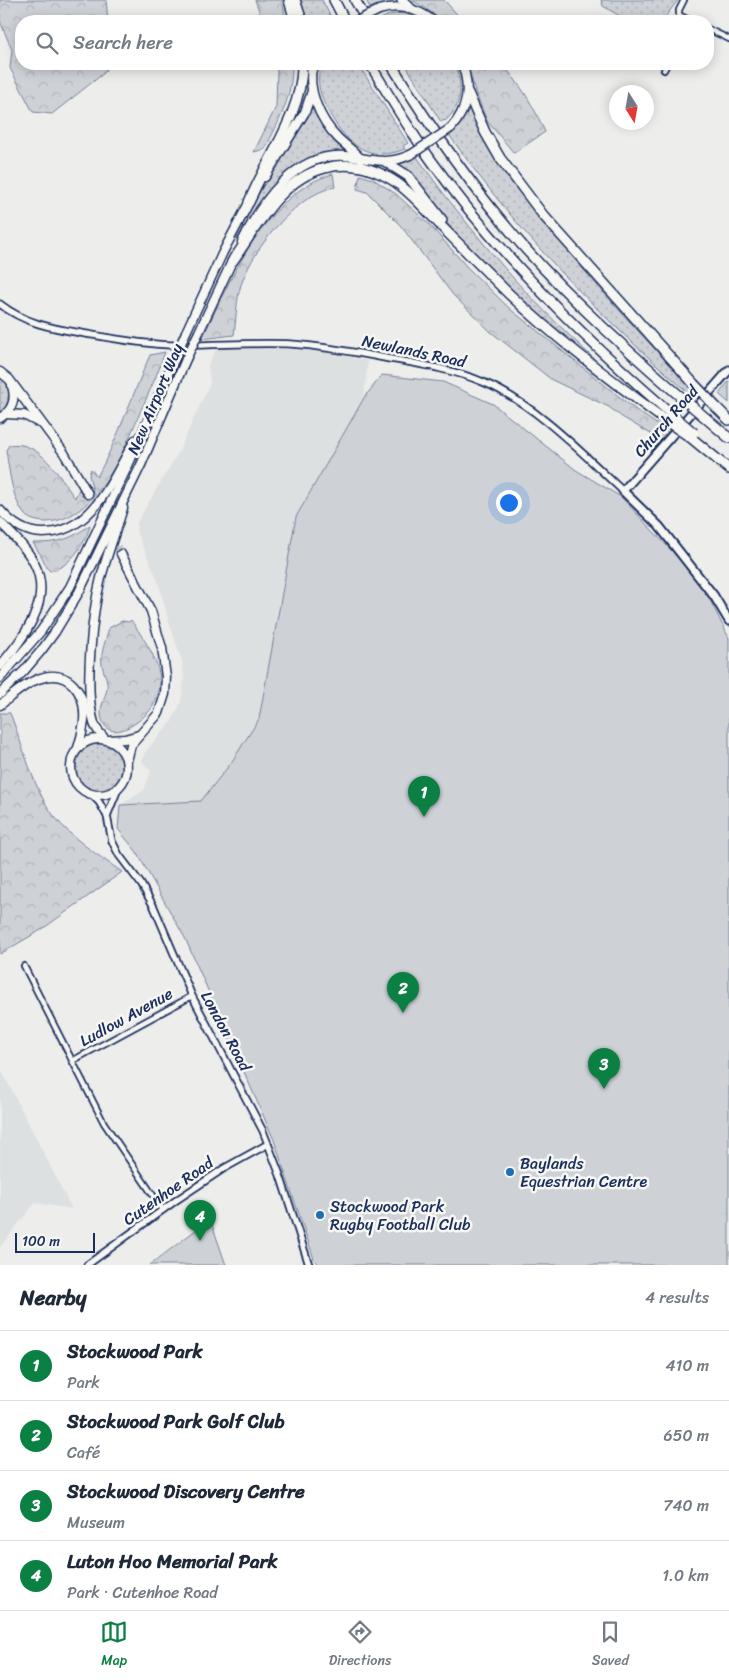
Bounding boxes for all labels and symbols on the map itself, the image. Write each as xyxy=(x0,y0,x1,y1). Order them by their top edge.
north arrow xyxy=(609,85,654,130)
street label: Newlands Road xyxy=(359,326,470,376)
street label: New Airport Way xyxy=(118,338,192,459)
street label: Church Road xyxy=(626,377,707,464)
your location xyxy=(496,490,522,516)
pin: 1 xyxy=(408,776,440,817)
pin: 2 xyxy=(387,972,419,1013)
street label: Ludlow Avenue xyxy=(74,979,178,1055)
street label: London Road xyxy=(193,985,260,1078)
pin: 3 xyxy=(588,1048,620,1089)
street label: Cutenhoe Road xyxy=(117,1148,221,1233)
place label: Baylands Equestrian Centre xyxy=(520,1149,648,1196)
marker: Baylands Equestrian Centre xyxy=(504,1166,516,1178)
place label: Stockwood Park Rugby Football Club xyxy=(330,1192,471,1239)
pin: 4 xyxy=(184,1200,216,1241)
marker: Stockwood Park Rugby Football Club xyxy=(314,1209,326,1221)
scale bar xyxy=(15,1230,95,1253)

